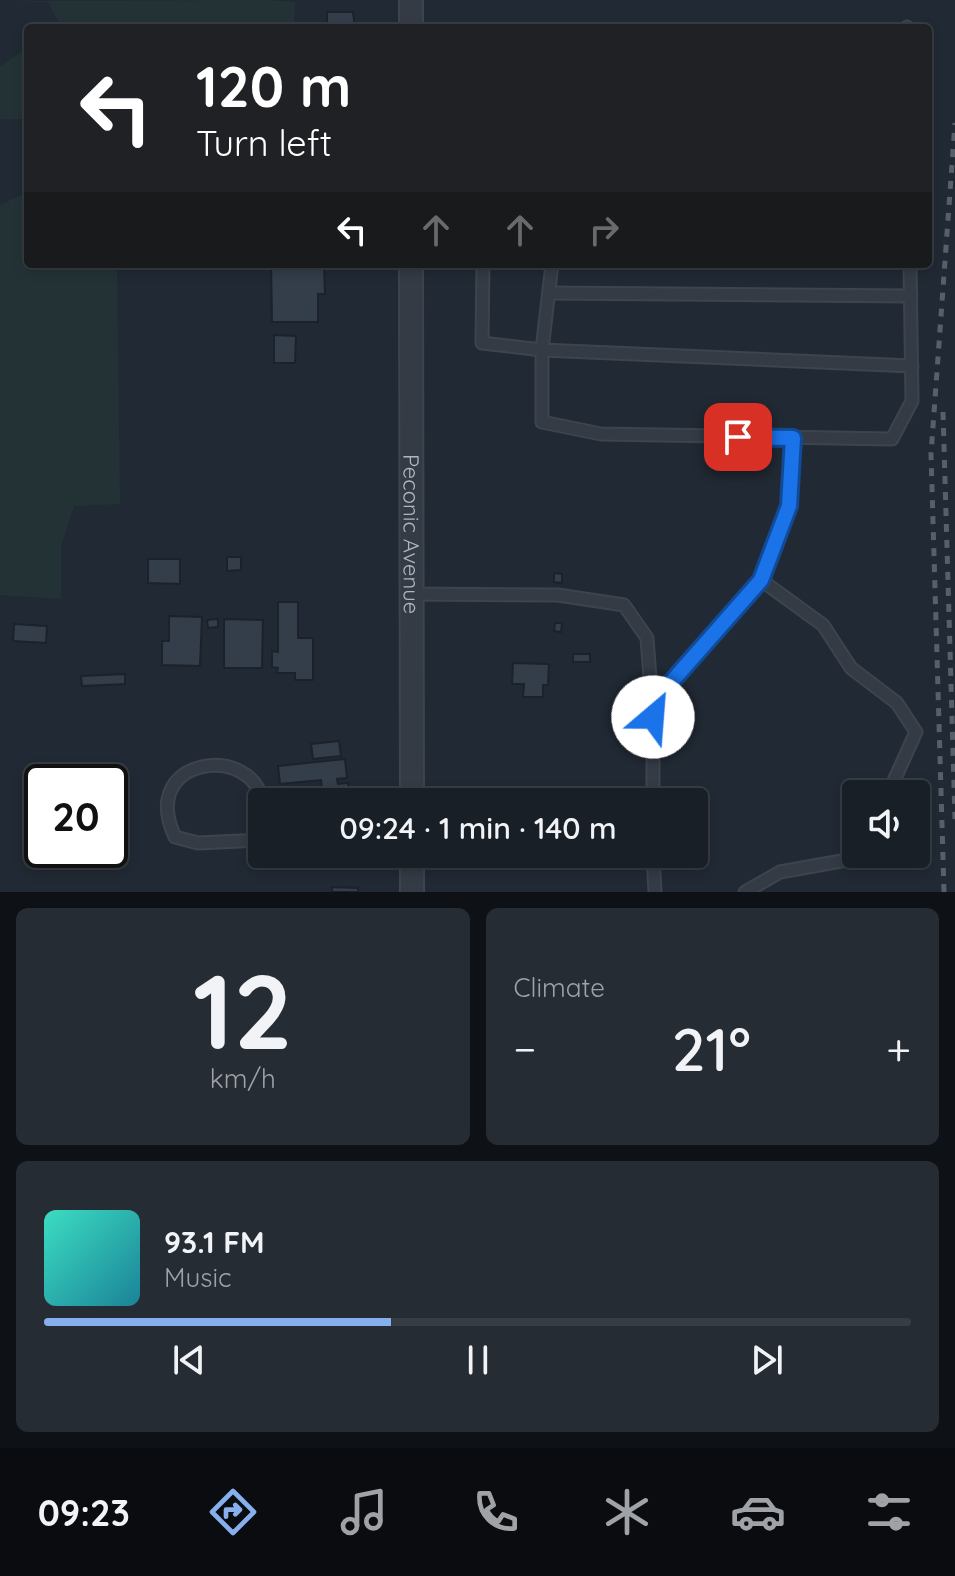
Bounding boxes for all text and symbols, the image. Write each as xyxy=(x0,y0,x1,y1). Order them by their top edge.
text: 120 m xyxy=(196,51,351,121)
icon: left xyxy=(64,56,168,160)
text: Turn left xyxy=(196,120,332,165)
icon: left xyxy=(330,208,374,252)
icon: ahead xyxy=(414,208,458,252)
icon: ahead xyxy=(498,208,542,252)
icon: right xyxy=(582,208,626,252)
pin xyxy=(704,403,772,471)
icon: arrive xyxy=(716,415,760,459)
street label: Peconic Avenue xyxy=(397,454,426,614)
position arrow xyxy=(611,675,695,759)
speed limit sign: 20 xyxy=(24,764,128,868)
map controls xyxy=(842,780,930,868)
button: sound xyxy=(842,780,930,868)
text: 09:24 · 1 min · 140 m xyxy=(340,809,616,847)
text: 12 xyxy=(193,945,293,1075)
text: Climate xyxy=(514,971,605,1004)
text: 21° xyxy=(672,1011,751,1086)
text: − xyxy=(514,1021,536,1076)
text: + xyxy=(886,1021,911,1076)
text: km/h xyxy=(210,1062,276,1095)
text: 93.1 FM xyxy=(164,1223,265,1261)
text: Music xyxy=(164,1261,232,1294)
icon: previous xyxy=(167,1338,211,1382)
icon: pause xyxy=(456,1338,500,1382)
icon: next xyxy=(745,1338,789,1382)
icon: directions xyxy=(205,1484,261,1540)
icon: music xyxy=(336,1484,392,1540)
icon: phone xyxy=(468,1484,524,1540)
icon: climate xyxy=(599,1484,655,1540)
icon: car xyxy=(730,1484,786,1540)
icon: filters xyxy=(861,1484,917,1540)
text: 09:23 xyxy=(38,1490,130,1535)

